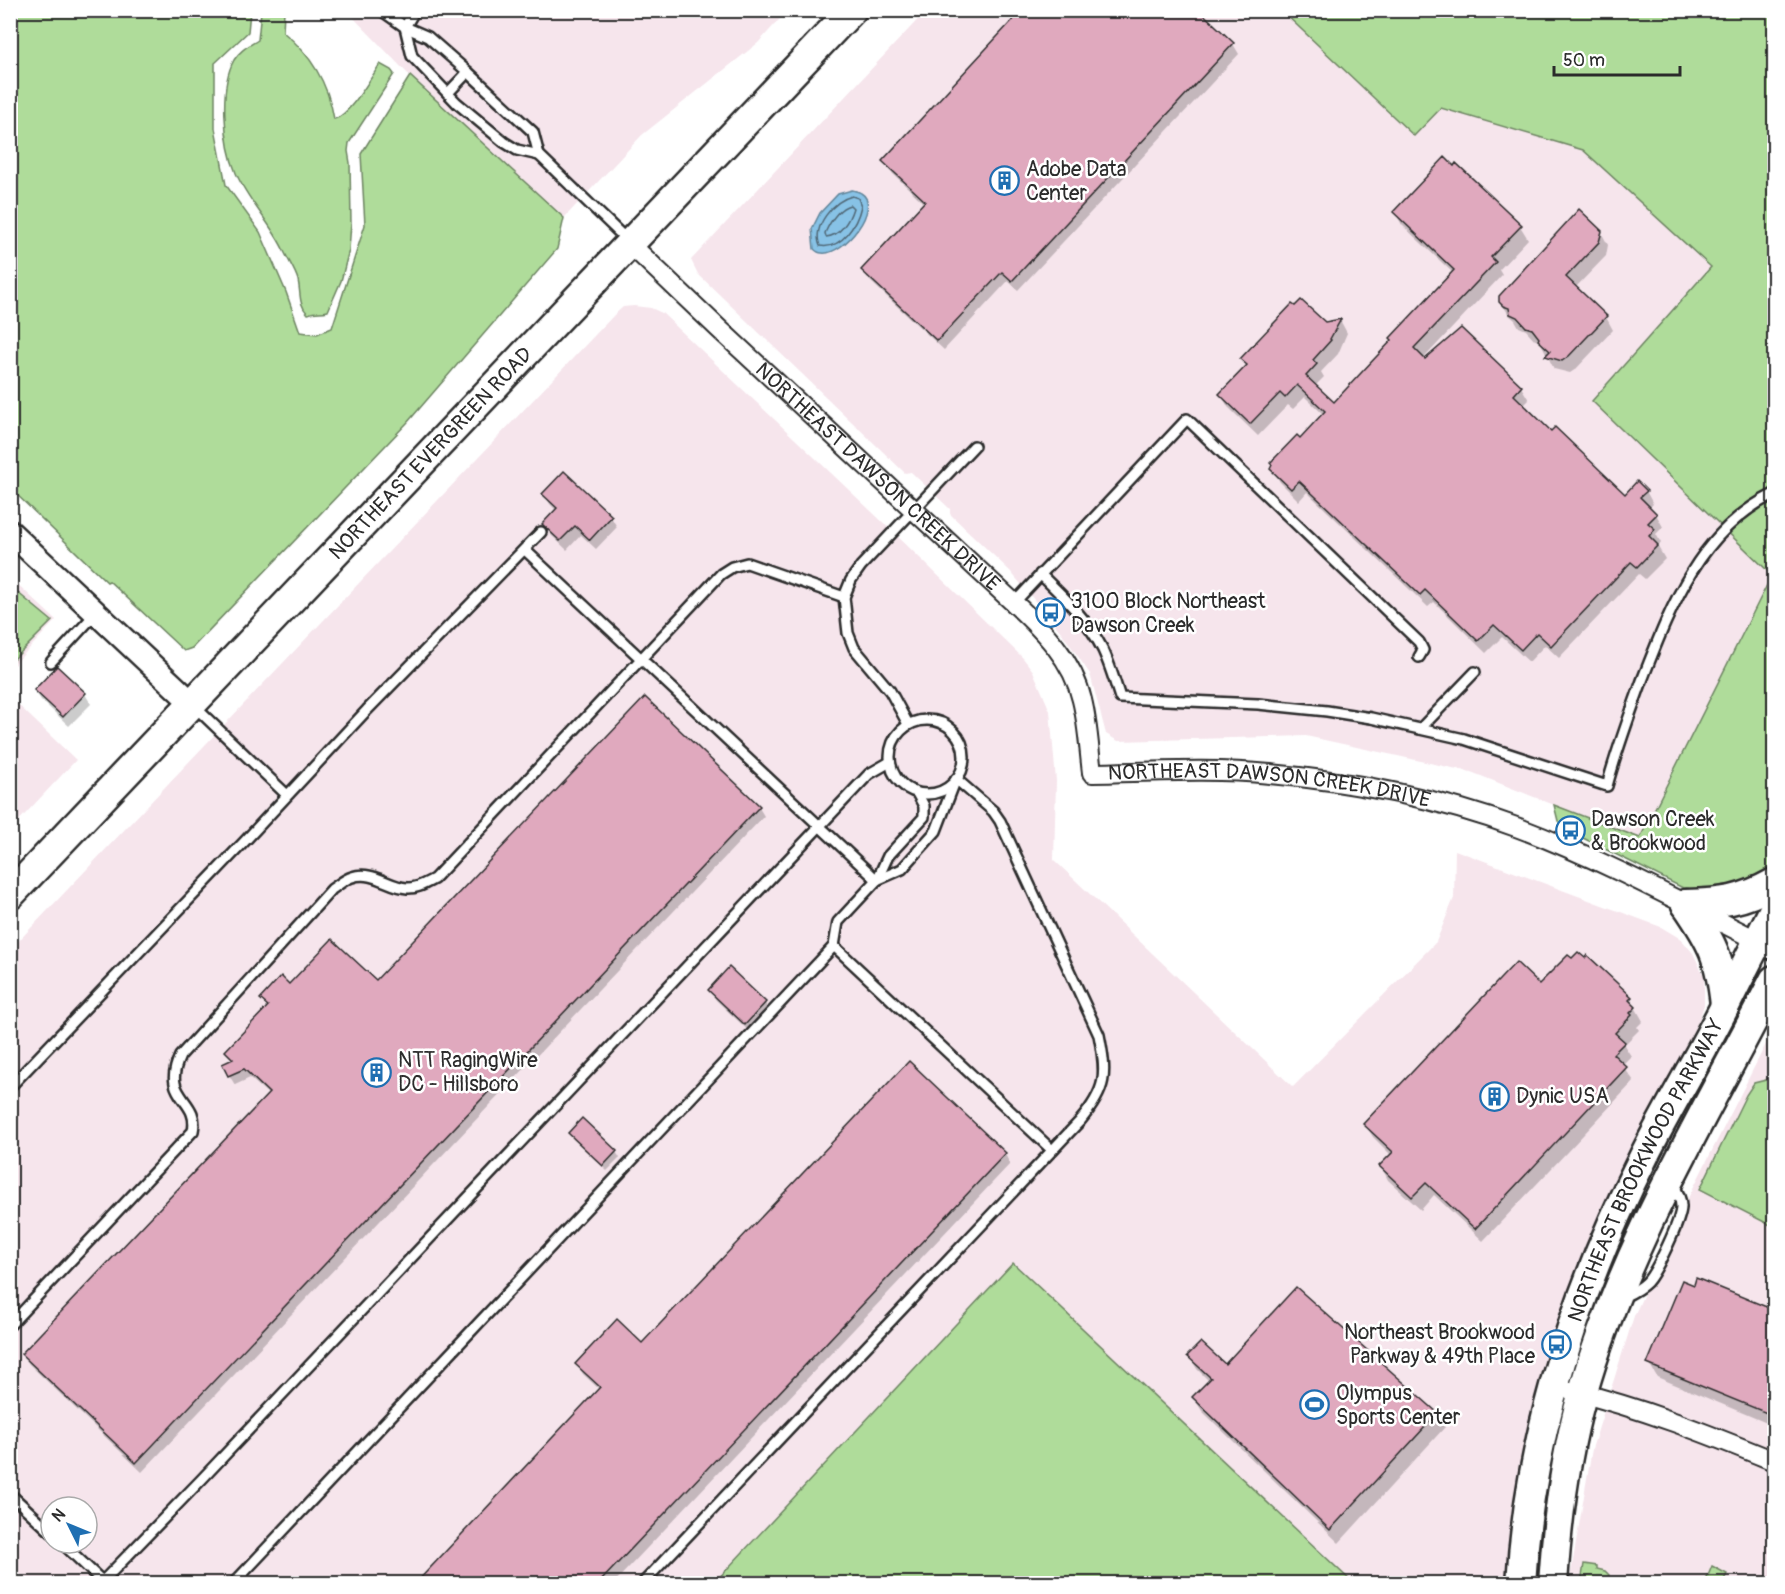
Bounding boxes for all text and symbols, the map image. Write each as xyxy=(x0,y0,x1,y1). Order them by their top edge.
scale bar xyxy=(1554,39,1680,77)
text: 50 m xyxy=(1563,49,1605,72)
place label: Adobe Data Center xyxy=(1026,156,1127,207)
building icon: Adobe Data Center xyxy=(989,165,1021,197)
street label: NORTHEAST EVERGREEN ROAD xyxy=(323,341,538,566)
street label: NORTHEAST DAWSON CREEK DRIVE xyxy=(750,357,1006,597)
place label: 3100 Block Northeast Dawson Creek xyxy=(1071,588,1266,639)
bus stop icon: 3100 Block Northeast Dawson Creek xyxy=(1034,597,1066,629)
street label: NORTHEAST DAWSON CREEK DRIVE xyxy=(1108,758,1433,814)
place label: Dawson Creek & Brookwood xyxy=(1591,806,1715,857)
bus stop icon: Dawson Creek & Brookwood xyxy=(1554,815,1586,847)
street label: NORTHEAST BROOKWOOD PARKWAY xyxy=(1562,1014,1730,1326)
place label: NTT RagingWire DC - Hillsboro xyxy=(398,1047,538,1098)
building icon: NTT RagingWire DC - Hillsboro xyxy=(361,1056,393,1088)
building icon: Dynic USA xyxy=(1479,1080,1511,1112)
place label: Dynic USA xyxy=(1516,1083,1609,1110)
place label: Northeast Brookwood Parkway & 49th Place xyxy=(1344,1319,1536,1370)
bus stop icon: Northeast Brookwood Parkway & 49th Place xyxy=(1540,1328,1572,1360)
place label: Olympus Sports Center xyxy=(1336,1380,1461,1431)
sports icon: Olympus Sports Center xyxy=(1299,1389,1331,1421)
north arrow xyxy=(39,1495,99,1555)
text: N xyxy=(48,1505,70,1526)

